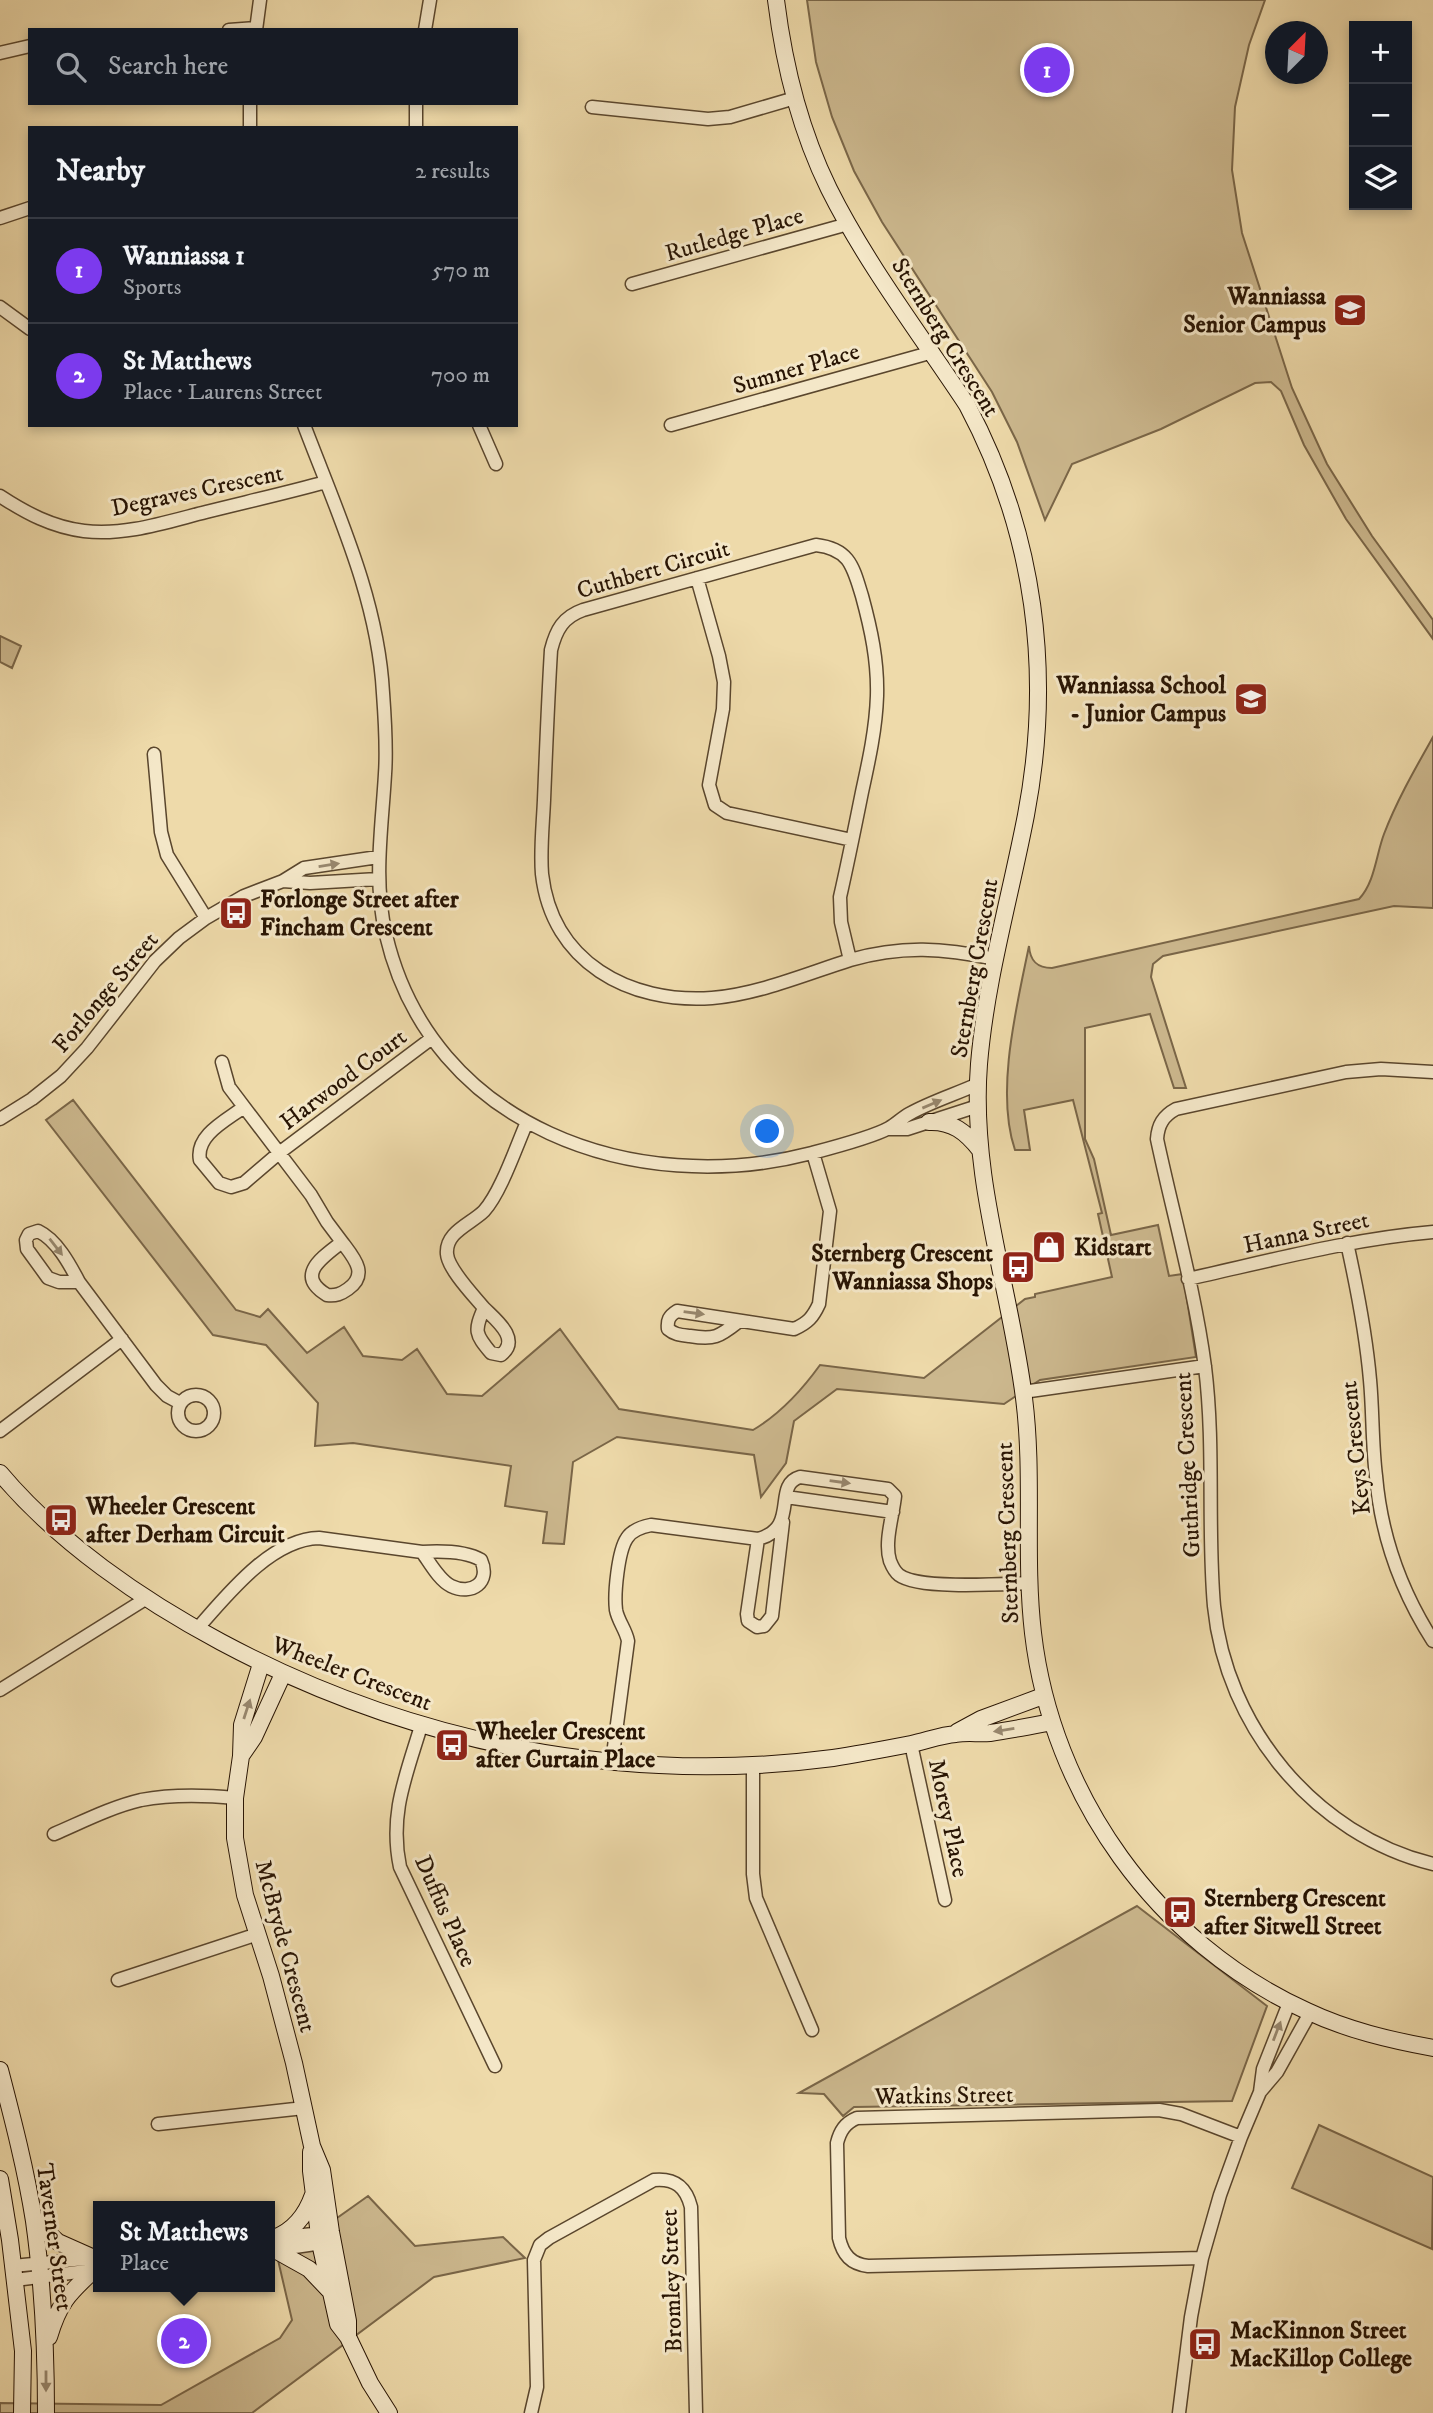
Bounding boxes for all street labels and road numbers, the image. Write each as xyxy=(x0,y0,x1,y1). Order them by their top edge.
street label: Rutledge Place xyxy=(662,201,807,269)
street label: Sternberg Crescent xyxy=(884,253,1006,423)
street label: Sumner Place xyxy=(730,337,863,401)
street label: Degraves Crescent xyxy=(108,458,286,524)
street label: Cuthbert Circuit xyxy=(574,534,733,606)
street label: Sternberg Crescent xyxy=(944,876,1006,1060)
street label: Forlonge Street xyxy=(46,926,165,1059)
street label: Harwood Court xyxy=(274,1022,413,1137)
street label: Hanna Street xyxy=(1241,1205,1372,1261)
street label: Guthridge Crescent xyxy=(1168,1371,1208,1558)
street label: Keys Crescent xyxy=(1334,1379,1378,1516)
street label: Sternberg Crescent xyxy=(990,1441,1026,1624)
street label: Wheeler Crescent xyxy=(266,1629,436,1718)
street label: Morey Place xyxy=(921,1756,975,1880)
street label: Duffus Place xyxy=(407,1851,483,1972)
street label: McBryde Crescent xyxy=(248,1857,323,2036)
street label: Watkins Street xyxy=(873,2080,1014,2112)
street label: Taverner Street xyxy=(29,2161,79,2313)
street label: Bromley Street xyxy=(654,2208,690,2353)

